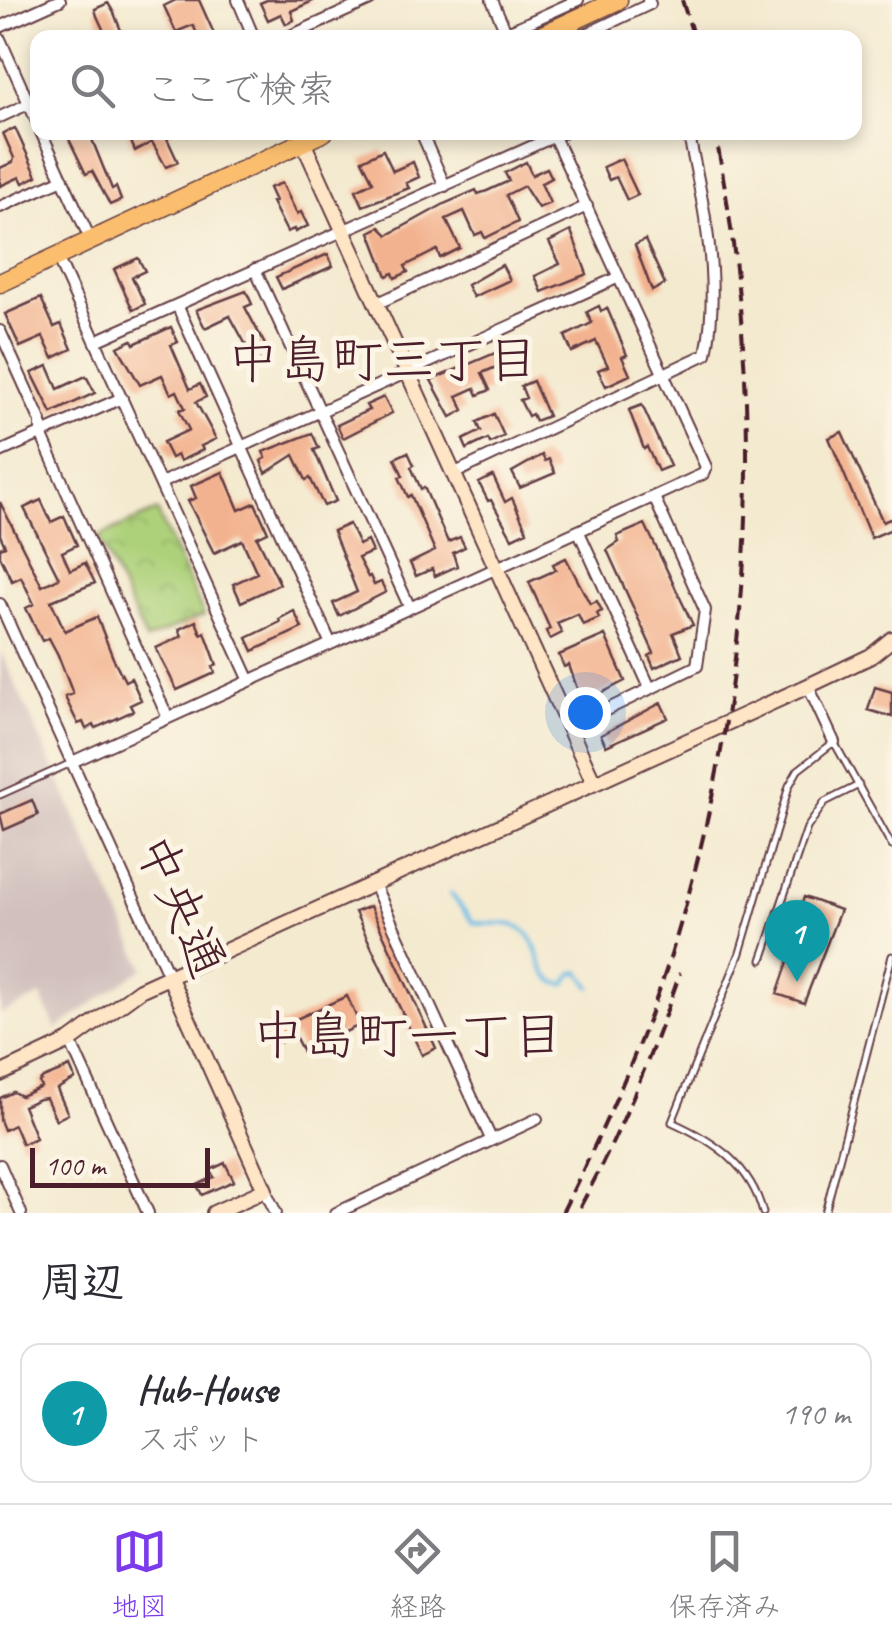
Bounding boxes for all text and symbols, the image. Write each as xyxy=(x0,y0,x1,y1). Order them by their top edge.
search box xyxy=(30,30,862,140)
icon: search xyxy=(65,58,120,113)
text: ここで検索 xyxy=(145,66,335,113)
district label: 中島町三丁目 xyxy=(227,327,539,393)
your location xyxy=(560,687,611,738)
street label: 中央通 xyxy=(122,825,240,987)
pin: 1 xyxy=(764,900,830,982)
district label: 中島町一丁目 xyxy=(252,1003,564,1069)
scale bar xyxy=(30,1143,210,1188)
text: 100 m xyxy=(45,1148,105,1183)
text: 周辺 xyxy=(40,1256,124,1309)
text: Hub-House xyxy=(137,1366,277,1413)
text: 1 xyxy=(67,1393,82,1434)
text: 190 m xyxy=(781,1393,850,1434)
text: スポット xyxy=(137,1419,265,1460)
tab: 地図 xyxy=(111,1524,167,1624)
tab: 経路 xyxy=(390,1524,446,1624)
tab: 保存済み xyxy=(669,1524,781,1624)

